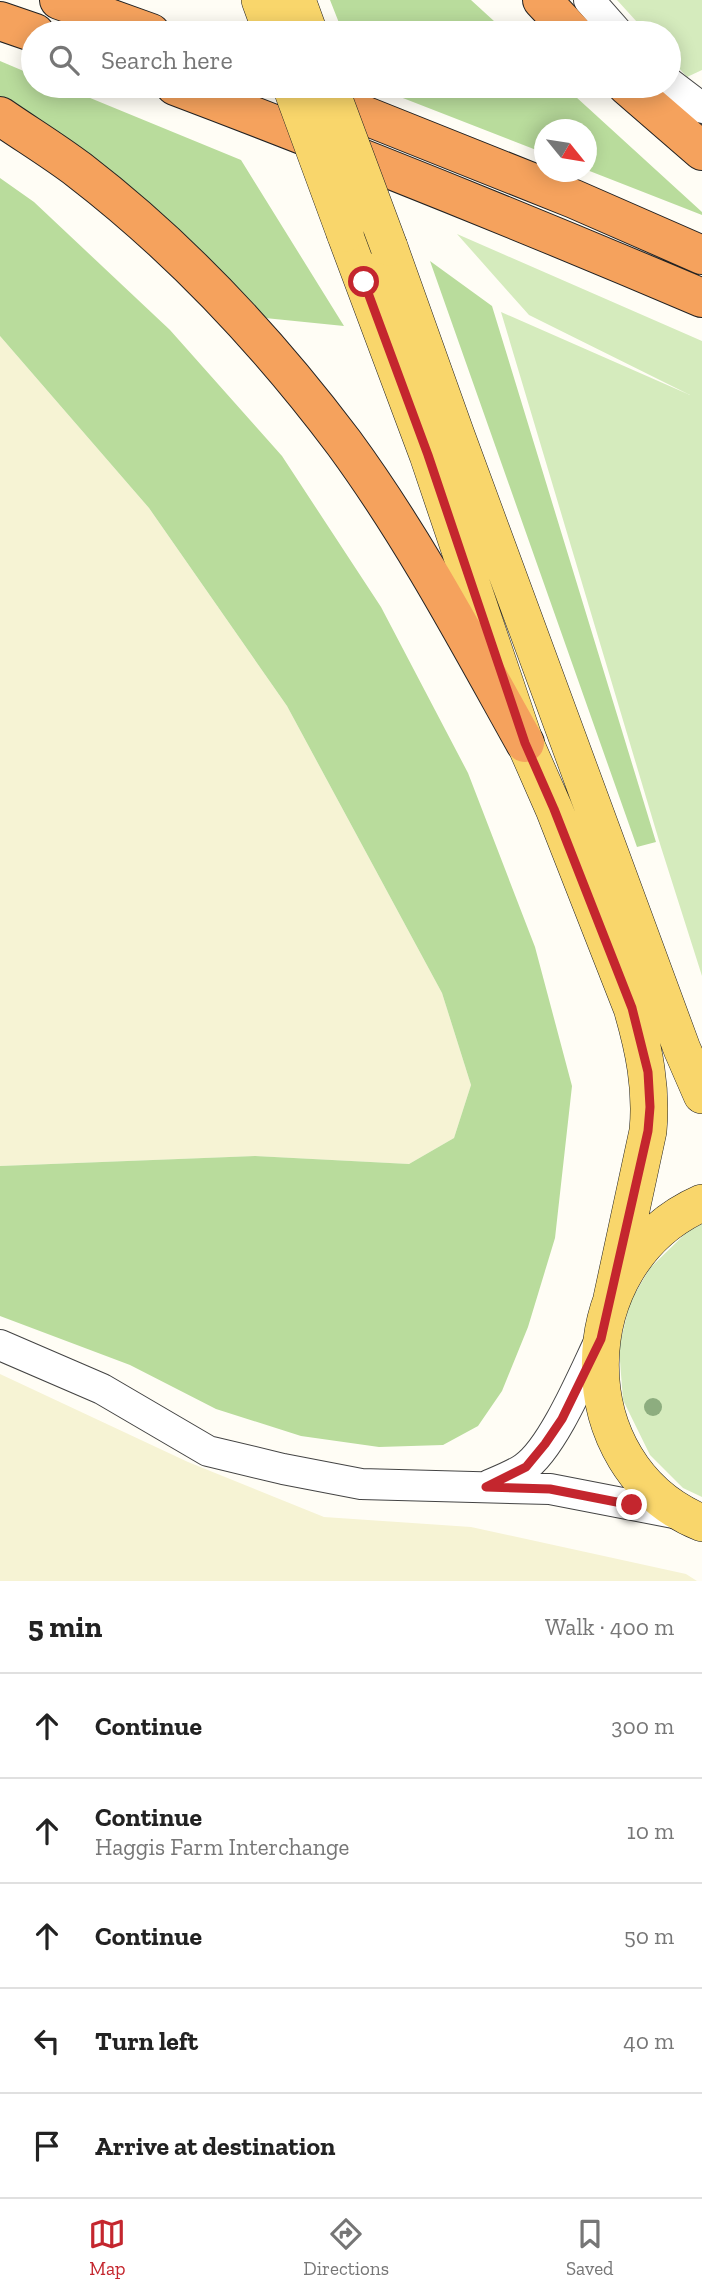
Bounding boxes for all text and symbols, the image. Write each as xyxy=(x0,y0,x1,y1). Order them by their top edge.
search box xyxy=(21,21,681,98)
icon: search xyxy=(45,41,83,79)
text: Search here xyxy=(101,44,233,76)
north arrow xyxy=(534,119,597,182)
route start xyxy=(348,266,379,297)
route end xyxy=(616,1489,647,1520)
text: 5 min xyxy=(28,1609,102,1645)
text: Walk · 400 m xyxy=(545,1613,674,1641)
icon: ahead xyxy=(28,1707,66,1745)
text: Continue xyxy=(95,1710,202,1742)
text: 300 m xyxy=(611,1712,674,1740)
text: Continue xyxy=(95,1801,202,1833)
icon: ahead xyxy=(28,1812,66,1850)
text: 10 m xyxy=(627,1817,674,1845)
text: Haggis Farm Interchange xyxy=(95,1833,349,1861)
icon: ahead xyxy=(28,1917,66,1955)
text: Continue xyxy=(95,1920,202,1952)
text: 50 m xyxy=(624,1922,674,1950)
icon: left xyxy=(28,2022,66,2060)
text: Turn left xyxy=(95,2025,198,2057)
text: 40 m xyxy=(623,2027,674,2055)
icon: arrive xyxy=(28,2127,66,2165)
text: Arrive at destination xyxy=(95,2130,335,2162)
tab: Map xyxy=(88,2215,126,2280)
tab: Directions xyxy=(303,2215,389,2280)
tab: Saved xyxy=(566,2215,614,2280)

